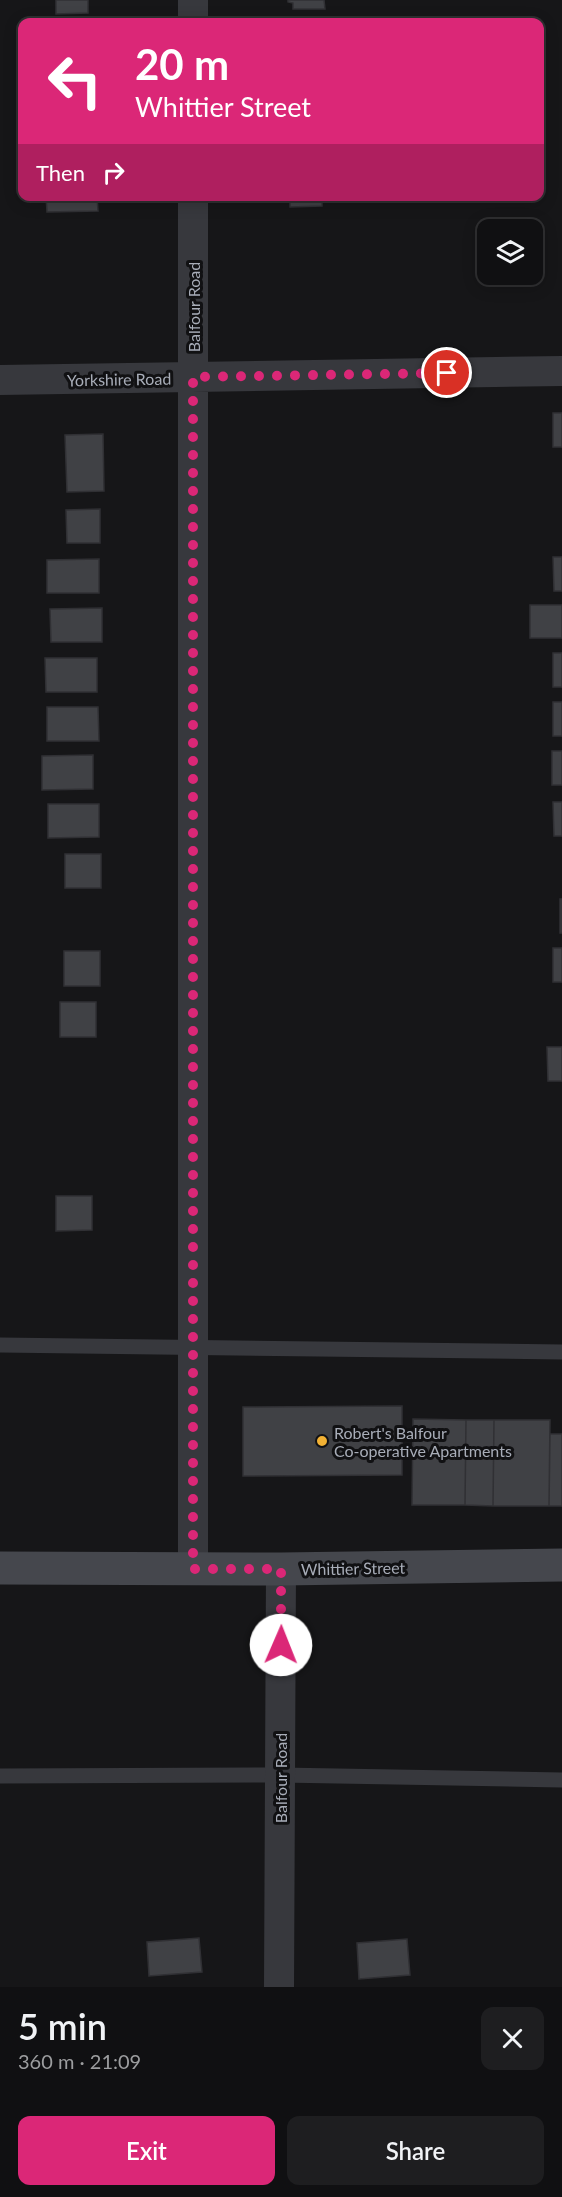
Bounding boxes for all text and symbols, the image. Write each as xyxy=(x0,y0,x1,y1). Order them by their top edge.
text: 20 m xyxy=(135,39,229,89)
icon: left xyxy=(36,42,114,120)
text: Whittier Street xyxy=(135,90,311,123)
icon: right xyxy=(97,156,130,189)
text: Then xyxy=(36,159,85,186)
map controls xyxy=(477,219,543,285)
button: layers xyxy=(477,219,543,285)
street label: Balfour Road xyxy=(184,262,203,352)
pin xyxy=(421,347,472,398)
icon: arrive xyxy=(430,356,463,389)
street label: Yorkshire Road xyxy=(67,369,171,389)
place label: Robert's Balfour Co-operative Apartments xyxy=(334,1423,512,1460)
marker: Robert's Balfour Co-operative Apartments xyxy=(315,1434,329,1448)
street label: Whittier Street xyxy=(301,1558,406,1578)
position arrow xyxy=(249,1613,313,1677)
street label: Balfour Road xyxy=(271,1733,290,1823)
text: 5 min xyxy=(18,2004,107,2048)
button: close xyxy=(481,2007,544,2070)
text: 360 m · 21:09 xyxy=(18,2049,141,2073)
button: Exit xyxy=(18,2116,275,2185)
button: Share xyxy=(287,2116,544,2185)

